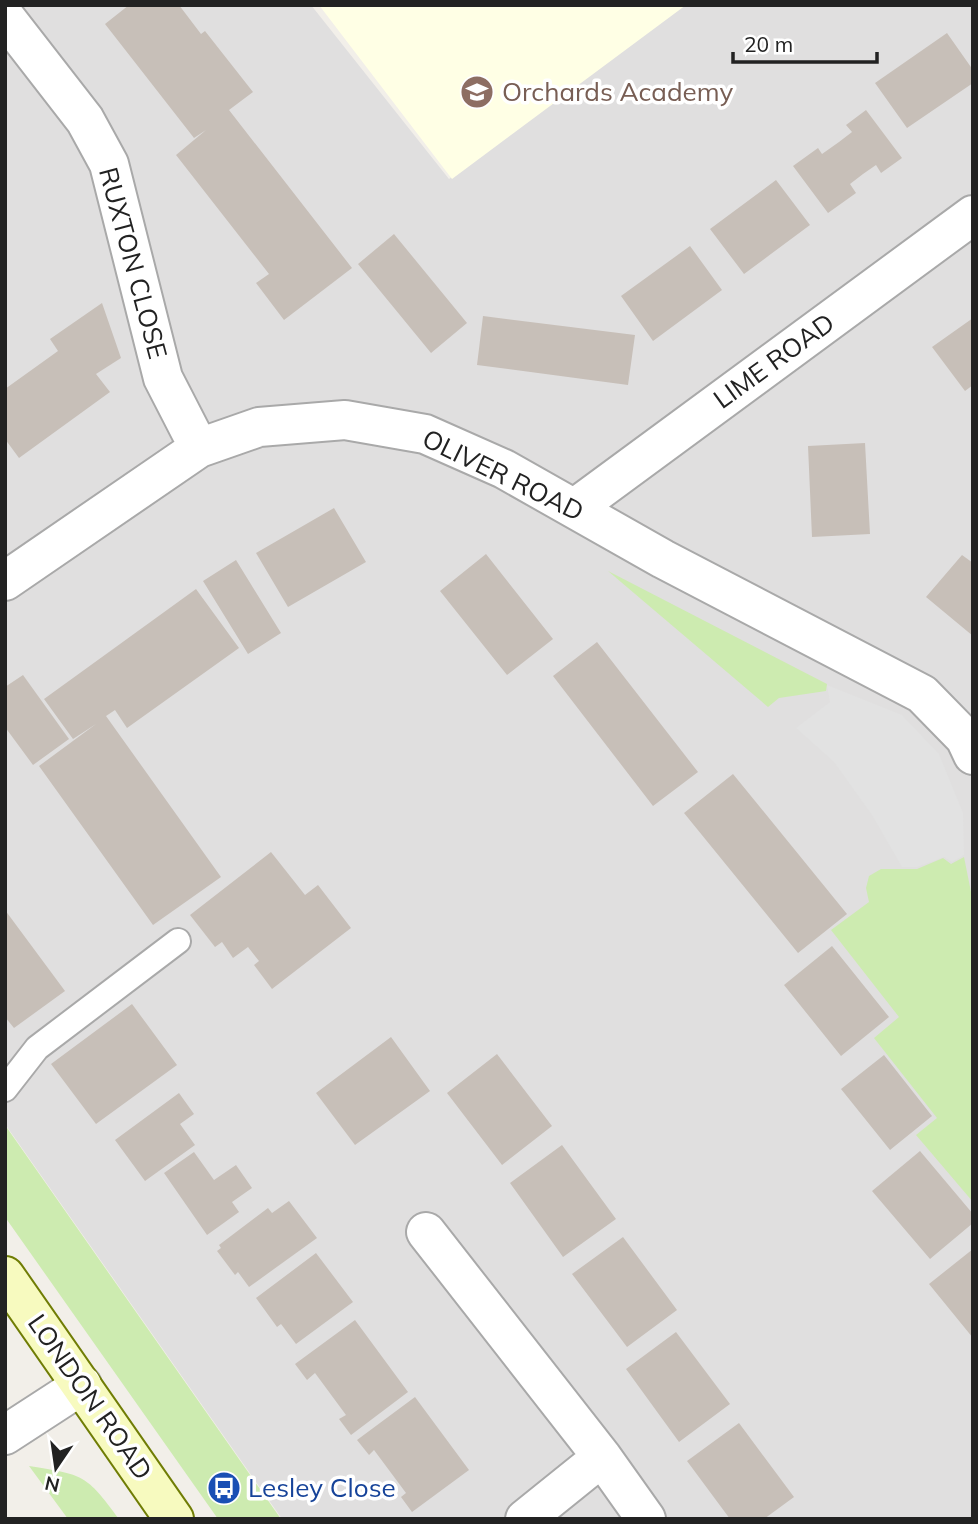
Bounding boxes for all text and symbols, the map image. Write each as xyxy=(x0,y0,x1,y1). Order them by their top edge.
scale bar xyxy=(733,21,876,65)
text: 20 m xyxy=(744,31,793,57)
school or university icon: Orchards Academy xyxy=(458,73,496,111)
place label: Orchards Academy xyxy=(502,75,733,108)
street label: RUXTON CLOSE xyxy=(92,163,175,362)
street label: LIME ROAD xyxy=(707,306,841,416)
street label: OLIVER ROAD xyxy=(417,421,589,528)
street label: LONDON ROAD xyxy=(21,1308,159,1486)
north arrow xyxy=(21,1433,91,1503)
bus stop icon: Lesley Close xyxy=(205,1469,243,1507)
place label: Lesley Close xyxy=(248,1471,396,1504)

